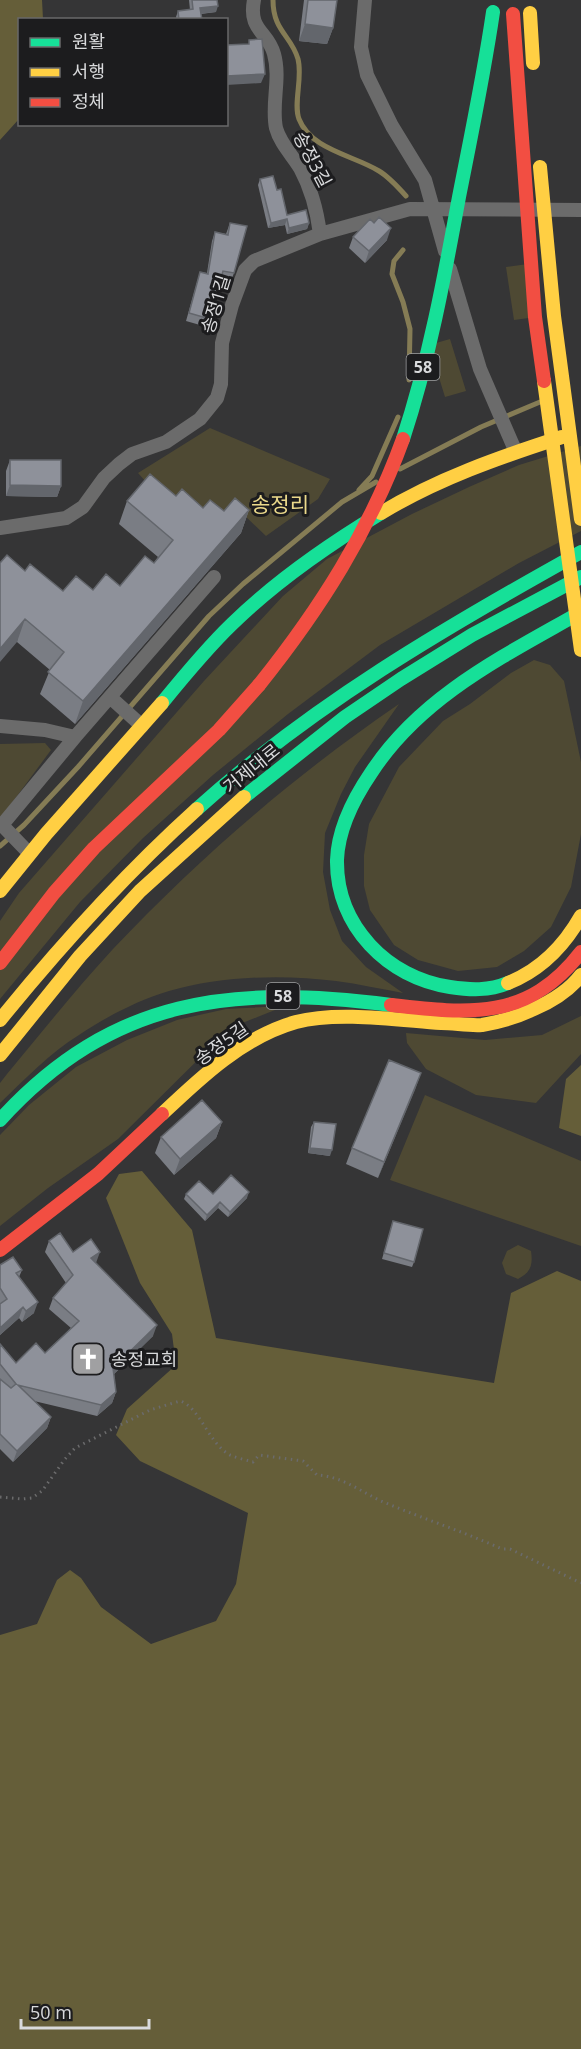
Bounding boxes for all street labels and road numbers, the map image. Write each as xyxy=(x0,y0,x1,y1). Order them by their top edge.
street label: 송정3길 xyxy=(288,127,338,191)
street label: 송정1길 xyxy=(195,272,235,336)
road number: 58 xyxy=(406,354,440,380)
street label: 거제대로 xyxy=(218,738,284,798)
road number: 58 xyxy=(266,983,300,1009)
street label: 송정5길 xyxy=(190,1016,252,1070)

